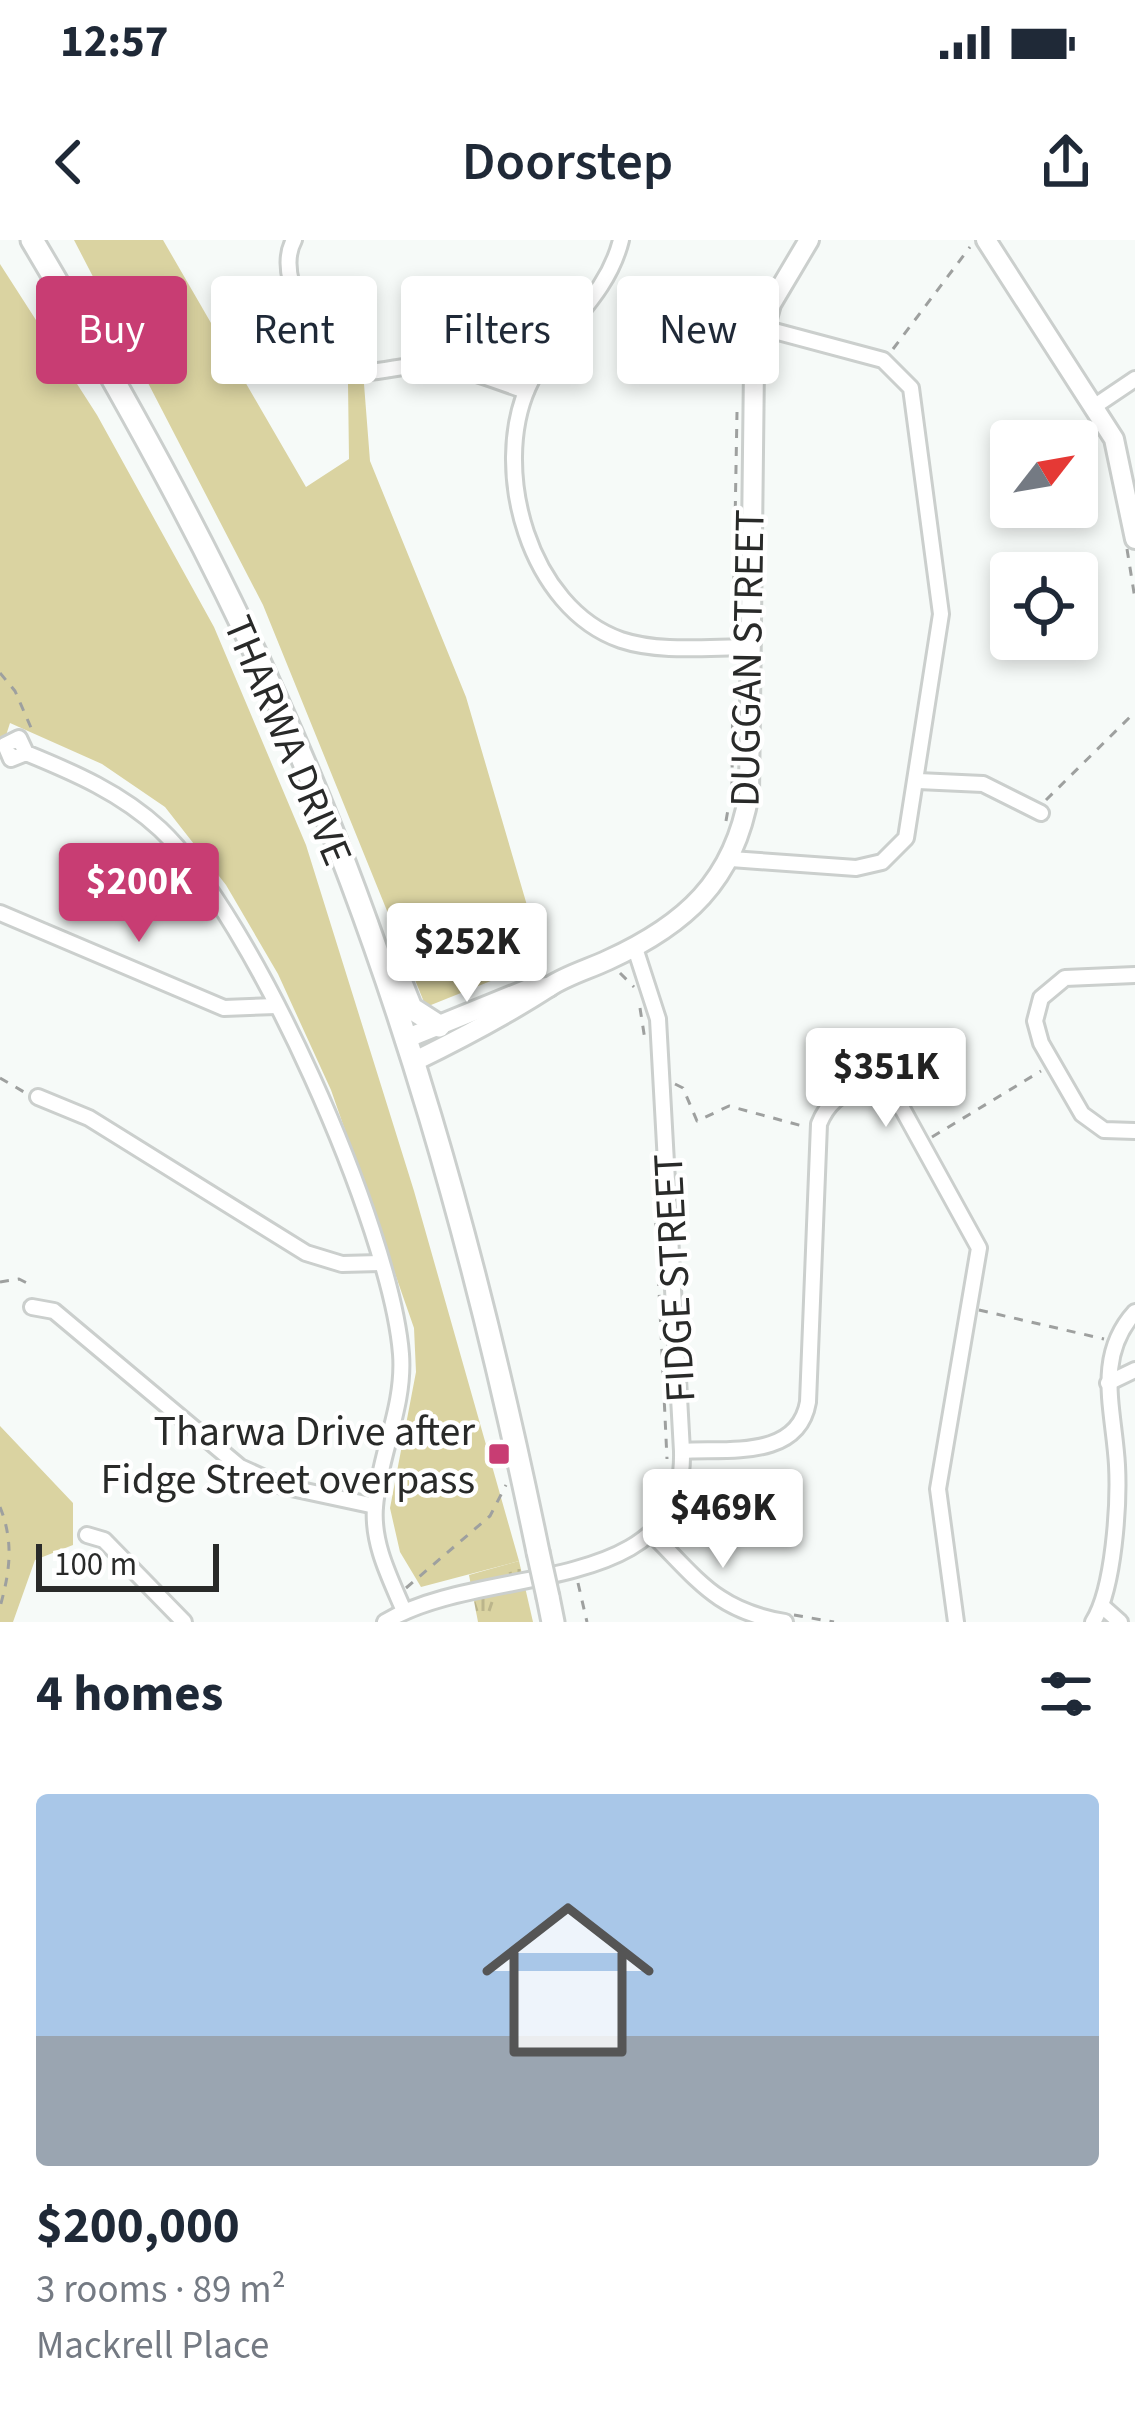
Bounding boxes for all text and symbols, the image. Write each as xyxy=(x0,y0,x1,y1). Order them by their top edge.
text: 12:57 xyxy=(60,10,169,74)
text: Doorstep xyxy=(462,124,673,201)
icon: back xyxy=(36,129,102,195)
icon: share xyxy=(1033,129,1099,195)
chip: Buy xyxy=(36,276,187,384)
chip: Rent xyxy=(211,276,377,384)
chip: Filters xyxy=(401,276,593,384)
chip: New xyxy=(617,276,779,384)
north arrow xyxy=(990,420,1098,528)
map controls xyxy=(990,420,1098,660)
street label: DUGGAN STREET xyxy=(715,509,781,807)
button: locate xyxy=(990,552,1098,660)
street label: THARWA DRIVE xyxy=(208,607,367,875)
pin: $200K xyxy=(55,843,223,945)
text: $200K xyxy=(86,854,192,910)
pin: $252K xyxy=(383,903,551,1005)
text: $252K xyxy=(414,914,520,970)
pin: $351K xyxy=(802,1028,970,1130)
text: $351K xyxy=(833,1039,939,1095)
street label: FIDGE STREET xyxy=(639,1152,711,1404)
place label: Tharwa Drive after Fidge Street overpass xyxy=(101,1402,475,1510)
marker: Tharwa Drive after Fidge Street overpass xyxy=(486,1441,512,1467)
pin: $469K xyxy=(639,1469,807,1571)
text: $469K xyxy=(670,1480,776,1536)
scale bar xyxy=(36,1538,219,1591)
text: 100 m xyxy=(54,1541,137,1588)
text: 4 homes xyxy=(36,1658,223,1730)
icon: filters xyxy=(1033,1661,1099,1727)
icon: home xyxy=(460,1872,676,2088)
text: $200,000 xyxy=(36,2190,240,2262)
text: 3 rooms · 89 m² xyxy=(36,2262,286,2318)
text: Mackrell Place xyxy=(36,2318,269,2374)

